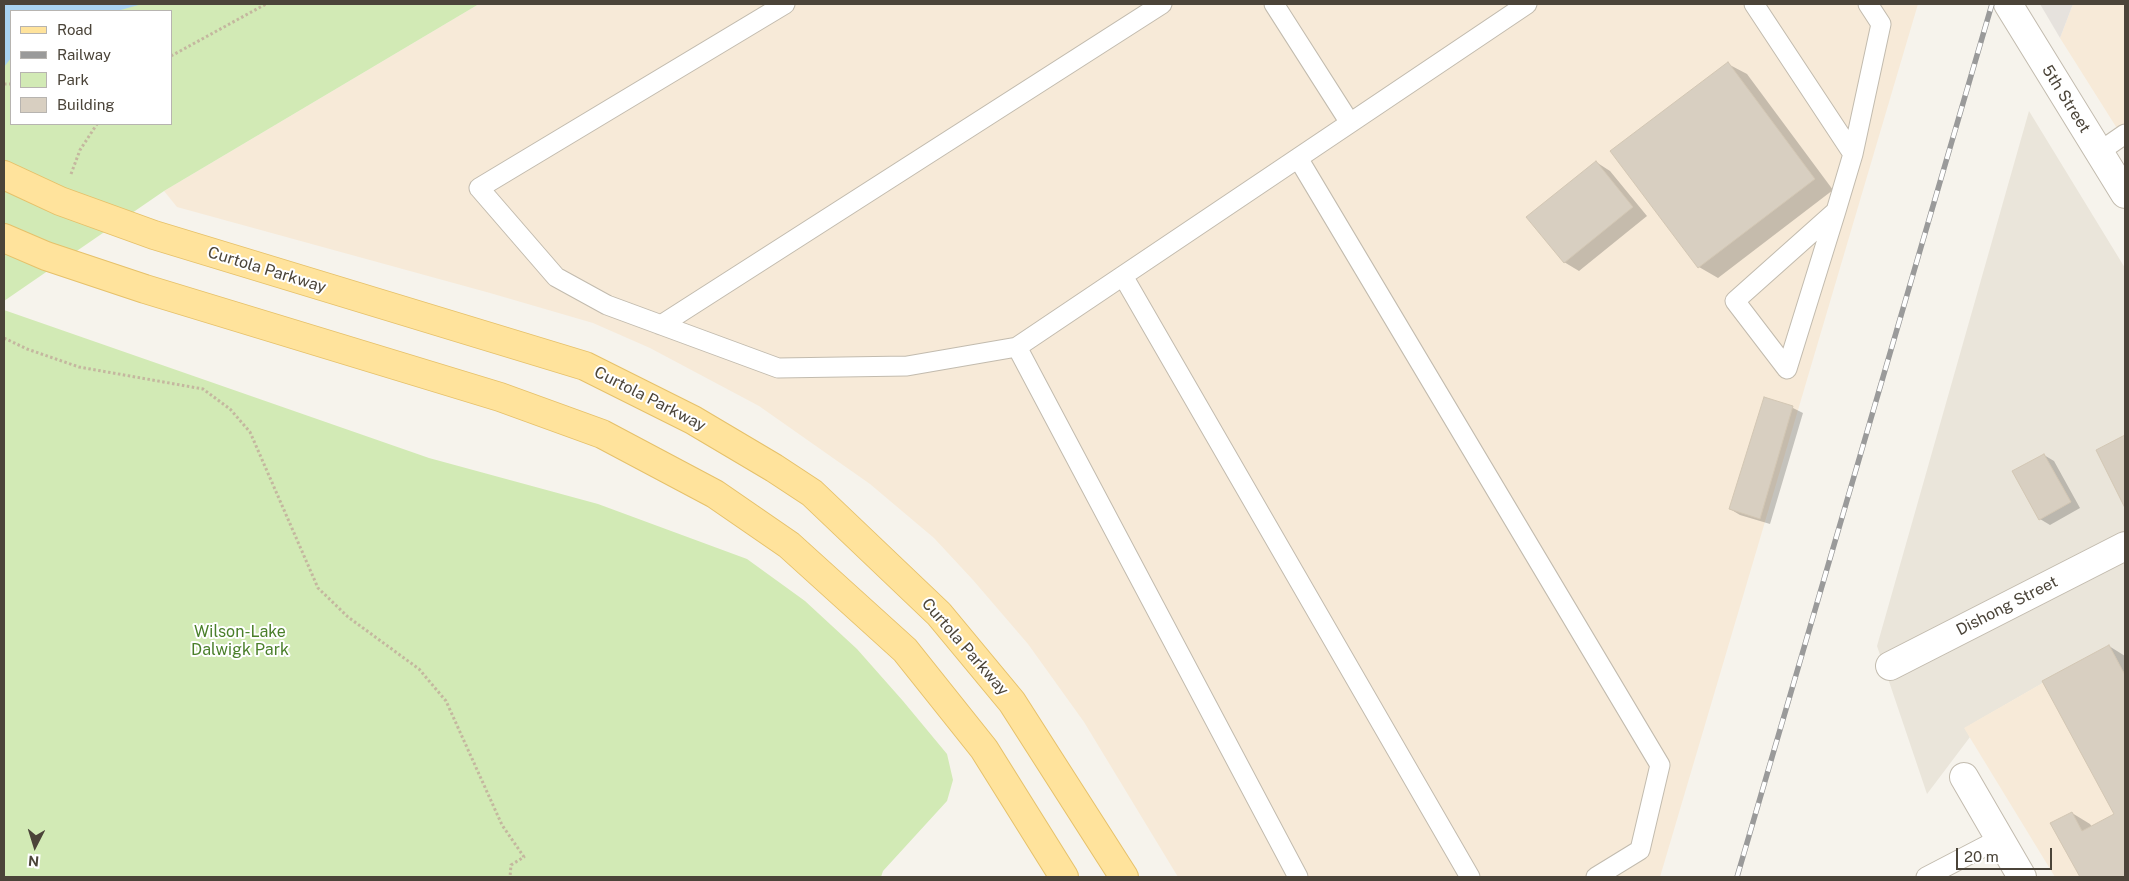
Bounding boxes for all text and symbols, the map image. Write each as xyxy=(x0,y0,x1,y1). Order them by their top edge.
legend xyxy=(10,10,172,125)
text: Road xyxy=(57,21,93,38)
text: Railway xyxy=(57,46,111,63)
street label: 5th Street xyxy=(2038,62,2094,136)
text: Park xyxy=(57,71,89,88)
text: Building xyxy=(57,96,115,113)
street label: Curtola Parkway xyxy=(205,243,329,297)
street label: Curtola Parkway xyxy=(591,363,709,435)
street label: Dishong Street xyxy=(1953,572,2061,640)
street label: Curtola Parkway xyxy=(917,594,1013,700)
park label: Wilson-Lake Dalwigk Park xyxy=(191,622,289,660)
north arrow xyxy=(10,821,60,871)
scale bar xyxy=(1959,838,2055,870)
text: 20 m xyxy=(1964,848,1999,865)
text: N xyxy=(28,852,40,869)

